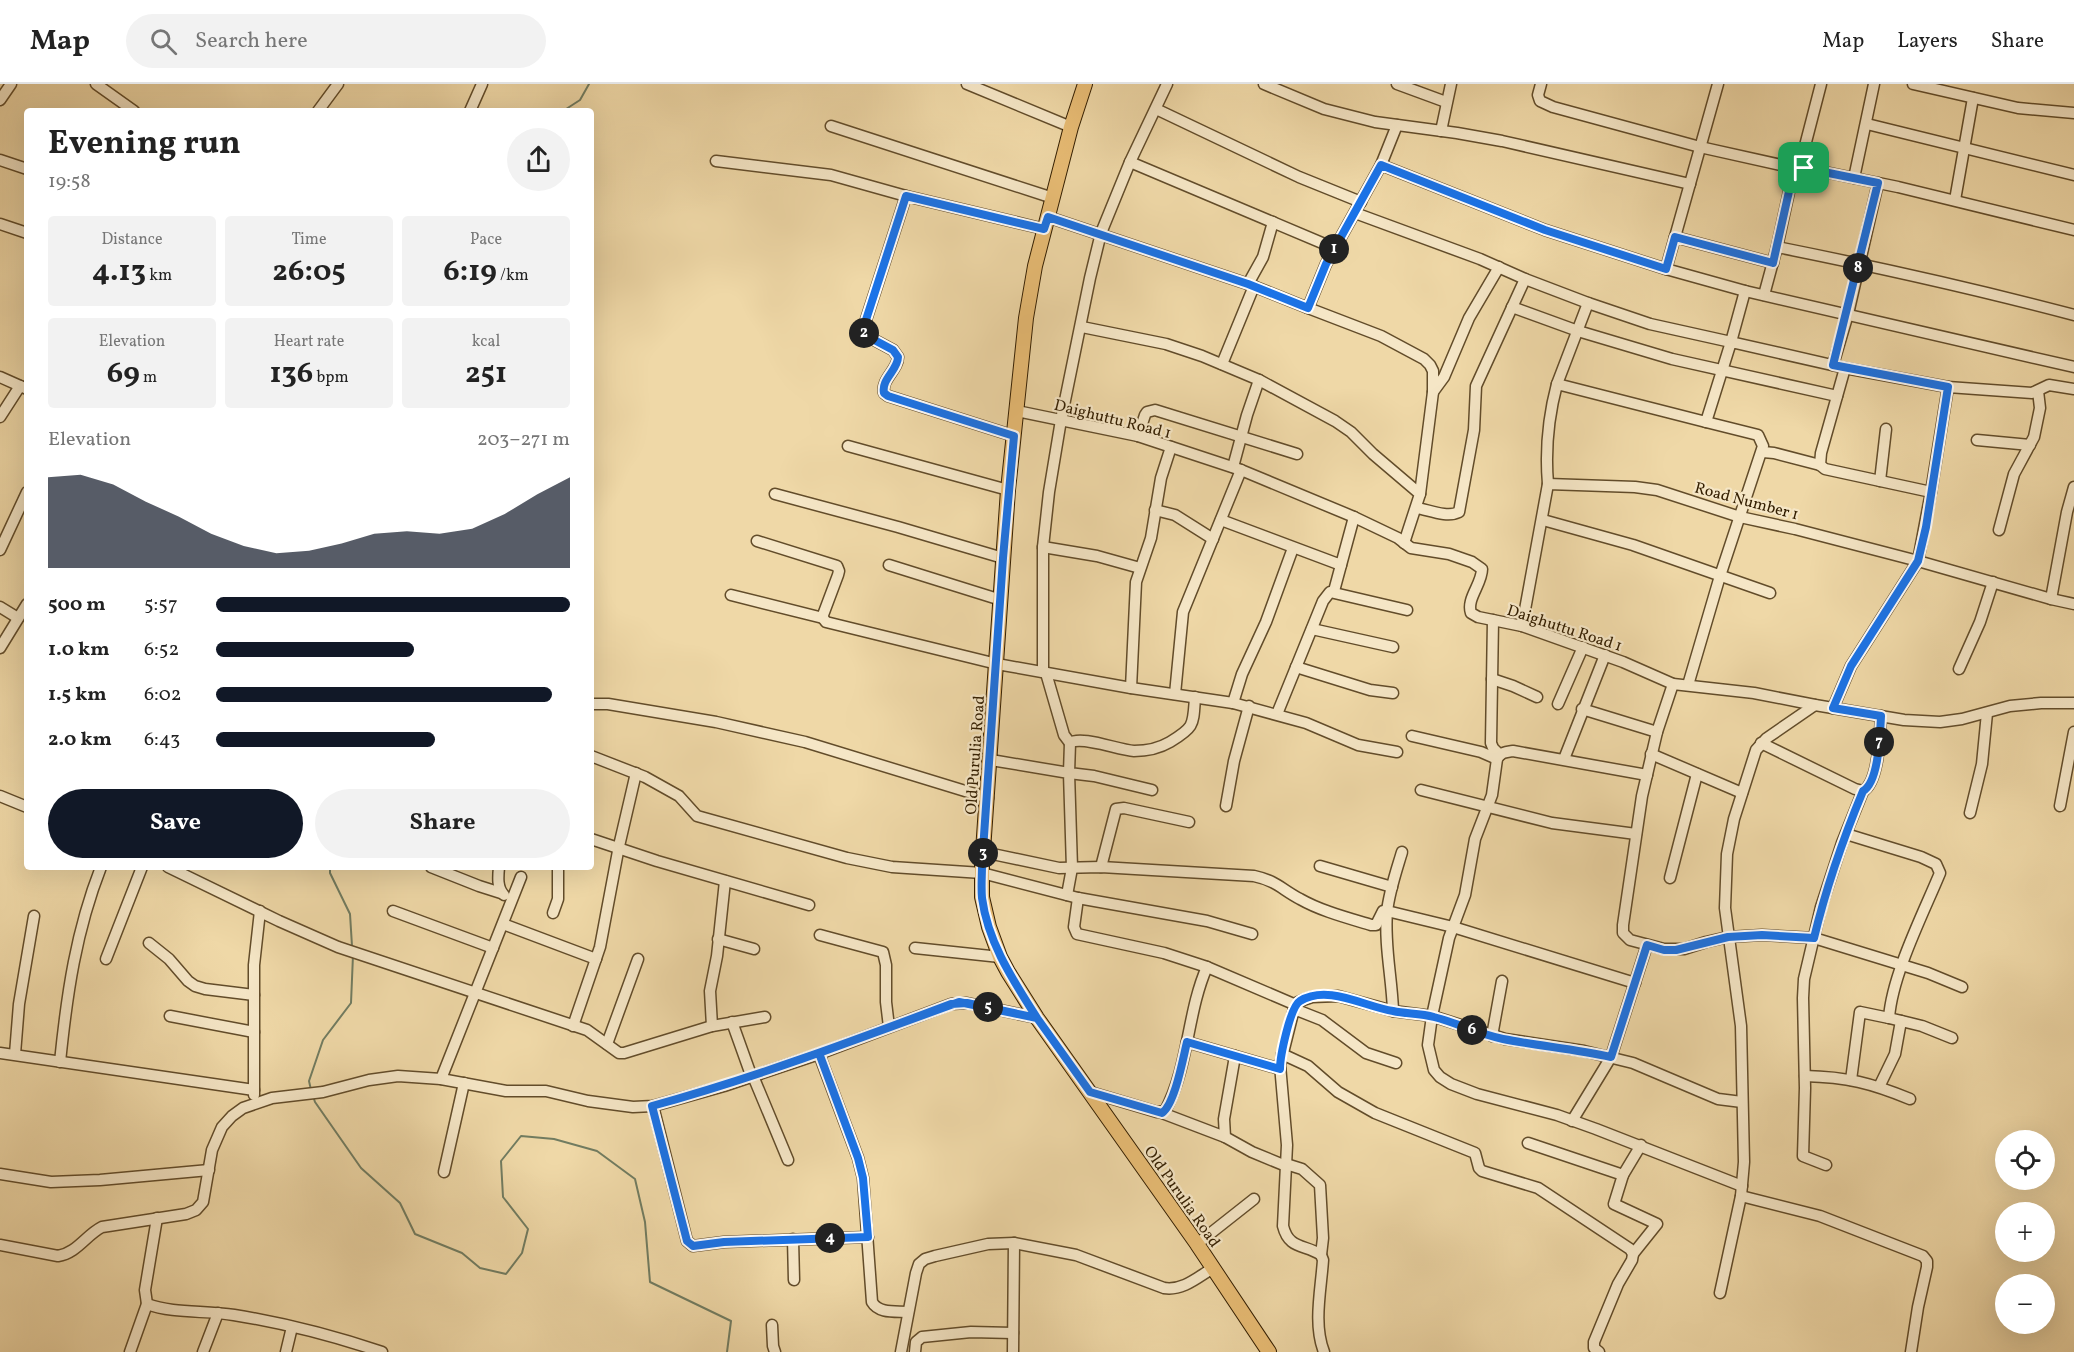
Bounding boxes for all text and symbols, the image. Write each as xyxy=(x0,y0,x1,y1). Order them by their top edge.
search box xyxy=(126,14,546,68)
text: Map xyxy=(30,22,90,61)
icon: search xyxy=(147,25,180,58)
text: Search here xyxy=(195,26,308,57)
text: Map xyxy=(1822,27,1864,56)
text: Layers xyxy=(1897,27,1958,56)
text: Share xyxy=(1991,27,2044,56)
text: Evening run xyxy=(48,122,241,168)
button: share xyxy=(507,128,570,191)
pin xyxy=(1778,142,1829,193)
icon: arrive xyxy=(1787,151,1820,184)
text: 19:58 xyxy=(48,168,91,196)
text: Distance xyxy=(101,229,163,251)
text: Time xyxy=(291,229,327,251)
text: Pace xyxy=(470,229,502,251)
pin: 1 xyxy=(1319,234,1349,264)
text: 1 xyxy=(1331,238,1337,260)
text: 4.13 xyxy=(92,251,146,293)
text: 26:05 xyxy=(272,251,346,293)
text: 6:19 xyxy=(443,251,497,293)
pin: 8 xyxy=(1843,253,1873,283)
text: 8 xyxy=(1854,257,1862,279)
text: km xyxy=(146,265,172,287)
text: /km xyxy=(497,265,529,287)
pin: 2 xyxy=(849,318,879,348)
text: 2 xyxy=(860,322,868,344)
text: Elevation xyxy=(99,331,165,353)
text: Heart rate xyxy=(274,331,344,353)
text: kcal xyxy=(472,331,500,353)
text: 69 xyxy=(107,353,140,395)
text: 136 xyxy=(269,353,313,395)
text: 251 xyxy=(465,353,507,395)
text: m xyxy=(140,367,157,389)
text: bpm xyxy=(313,367,349,389)
street label: Daighuttu Road 1 xyxy=(1052,395,1173,445)
text: Elevation xyxy=(48,426,131,454)
text: 203–271 m xyxy=(477,426,570,454)
street label: Road Number 1 xyxy=(1692,477,1801,526)
text: 500 m xyxy=(48,591,106,619)
text: 5:57 xyxy=(144,591,178,619)
street label: Daighuttu Road 1 xyxy=(1504,600,1625,658)
text: 1.0 km xyxy=(48,636,110,664)
text: 6:52 xyxy=(144,636,179,664)
text: 1.5 km xyxy=(48,681,107,709)
text: 6:02 xyxy=(144,681,182,709)
street label: Old Purulia Road xyxy=(961,695,991,816)
text: 2.0 km xyxy=(48,726,112,754)
text: 6:43 xyxy=(144,726,180,754)
pin: 7 xyxy=(1864,727,1894,757)
text: 7 xyxy=(1875,731,1883,753)
button: Save xyxy=(48,789,303,858)
button: Share xyxy=(315,789,570,858)
pin: 3 xyxy=(968,838,998,868)
text: 3 xyxy=(979,842,987,864)
pin: 5 xyxy=(973,992,1003,1022)
text: 5 xyxy=(984,996,992,1018)
pin: 6 xyxy=(1457,1015,1487,1045)
text: 6 xyxy=(1468,1019,1476,1041)
map controls xyxy=(1995,1130,2055,1334)
button: locate xyxy=(1995,1130,2055,1190)
street label: Old Purulia Road xyxy=(1138,1142,1225,1252)
button: + xyxy=(1995,1202,2055,1262)
pin: 4 xyxy=(815,1223,845,1253)
text: 4 xyxy=(825,1227,835,1249)
button: − xyxy=(1995,1274,2055,1334)

